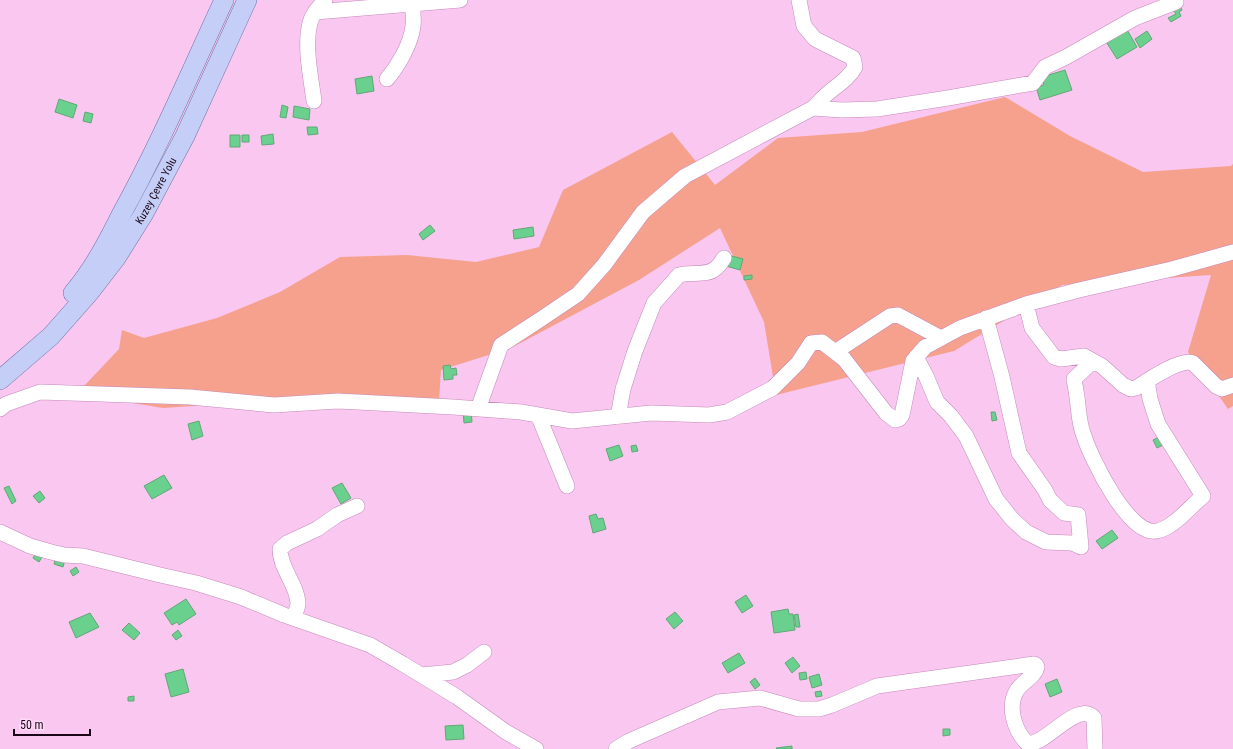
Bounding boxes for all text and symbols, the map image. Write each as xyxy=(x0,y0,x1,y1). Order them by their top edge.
street label: Kuzey Çevre Yolu xyxy=(132,155,179,227)
scale bar xyxy=(14,711,90,737)
text: 50 m xyxy=(20,718,44,732)

